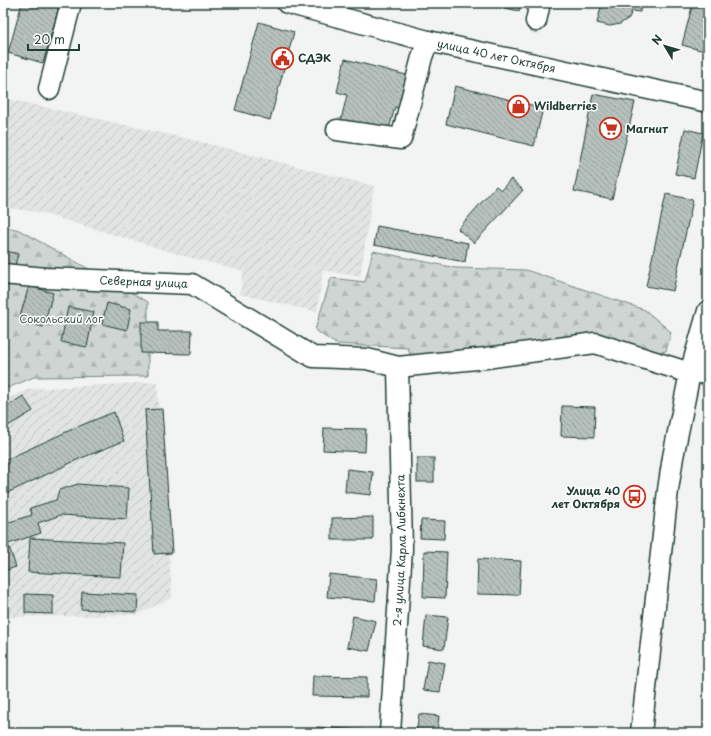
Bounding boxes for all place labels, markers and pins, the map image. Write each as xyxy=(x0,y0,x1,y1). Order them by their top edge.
public building icon: СДЭК xyxy=(269,45,295,71)
place label: СДЭК xyxy=(298,49,331,66)
shop icon: Wildberries xyxy=(505,93,531,119)
place label: Wildberries xyxy=(534,97,597,114)
supermarket icon: Магнит xyxy=(598,116,624,142)
place label: Магнит xyxy=(626,120,668,137)
place label: Улица 40 лет Октября xyxy=(551,482,620,512)
bus stop icon: Улица 40 лет Октября xyxy=(622,484,648,510)

